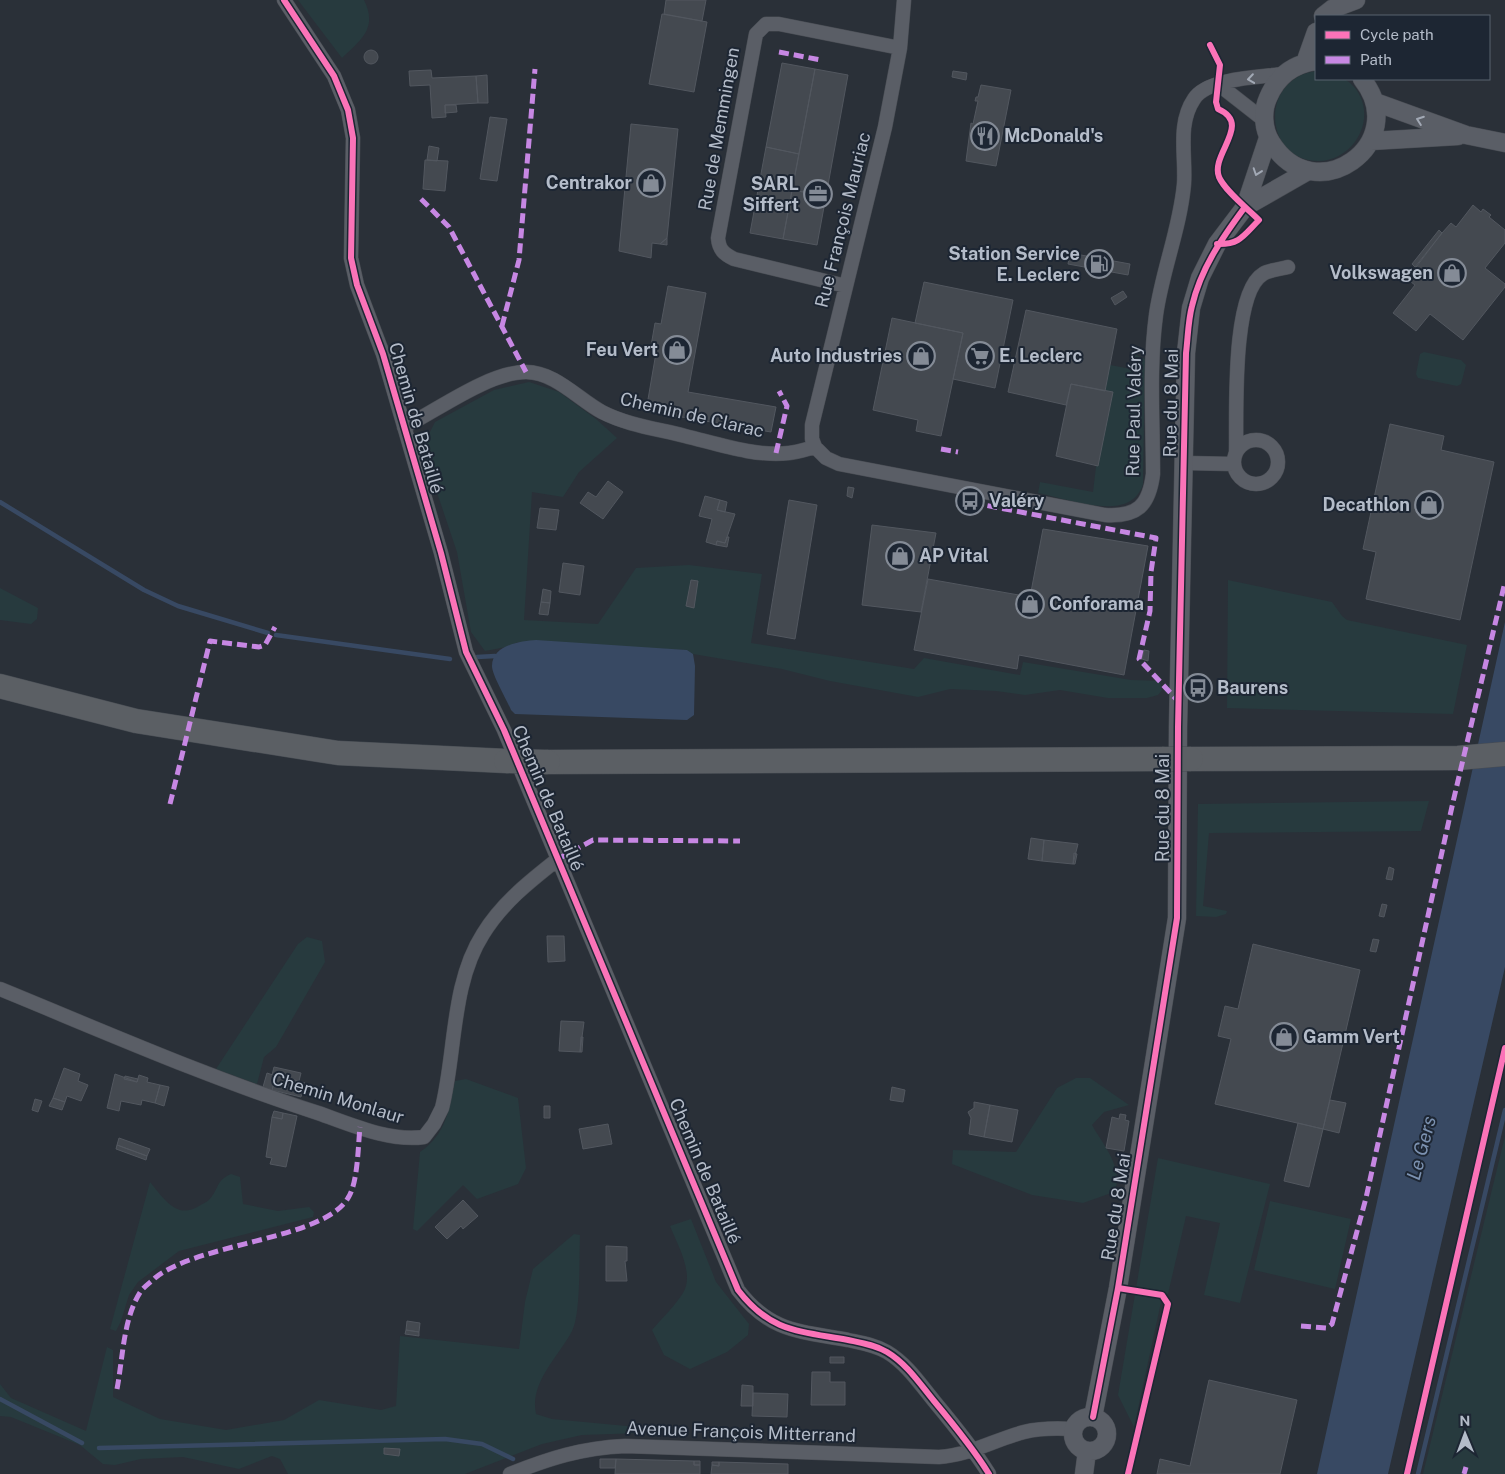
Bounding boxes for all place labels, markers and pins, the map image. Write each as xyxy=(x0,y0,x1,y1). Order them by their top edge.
restaurant icon: McDonald's xyxy=(970,121,1000,151)
place label: McDonald's xyxy=(1004,125,1103,146)
shop icon: Centrakor xyxy=(636,168,666,198)
place label: Centrakor xyxy=(546,172,633,193)
place label: SARL Siffert xyxy=(742,173,799,215)
office icon: SARL Siffert xyxy=(803,179,833,209)
place label: Station Service E. Leclerc xyxy=(948,243,1080,285)
fuel station icon: Station Service E. Leclerc xyxy=(1084,249,1114,279)
shop icon: Volkswagen xyxy=(1437,258,1467,288)
place label: Volkswagen xyxy=(1329,262,1433,283)
shop icon: Feu Vert xyxy=(662,335,692,365)
place label: Feu Vert xyxy=(586,339,658,360)
shop icon: Auto Industries xyxy=(906,341,936,371)
supermarket icon: E. Leclerc xyxy=(965,341,995,371)
place label: Auto Industries xyxy=(770,345,902,366)
place label: E. Leclerc xyxy=(999,345,1083,366)
bus stop icon: Valéry xyxy=(955,486,985,516)
place label: Valéry xyxy=(989,490,1044,511)
shop icon: Decathlon xyxy=(1414,490,1444,520)
place label: Decathlon xyxy=(1322,494,1410,515)
shop icon: AP Vital xyxy=(885,541,915,571)
place label: AP Vital xyxy=(919,545,989,566)
shop icon: Conforama xyxy=(1015,589,1045,619)
place label: Conforama xyxy=(1049,593,1144,614)
bus stop icon: Baurens xyxy=(1183,673,1213,703)
place label: Baurens xyxy=(1217,677,1288,698)
shop icon: Gamm Vert xyxy=(1269,1022,1299,1052)
place label: Gamm Vert xyxy=(1303,1026,1400,1047)

